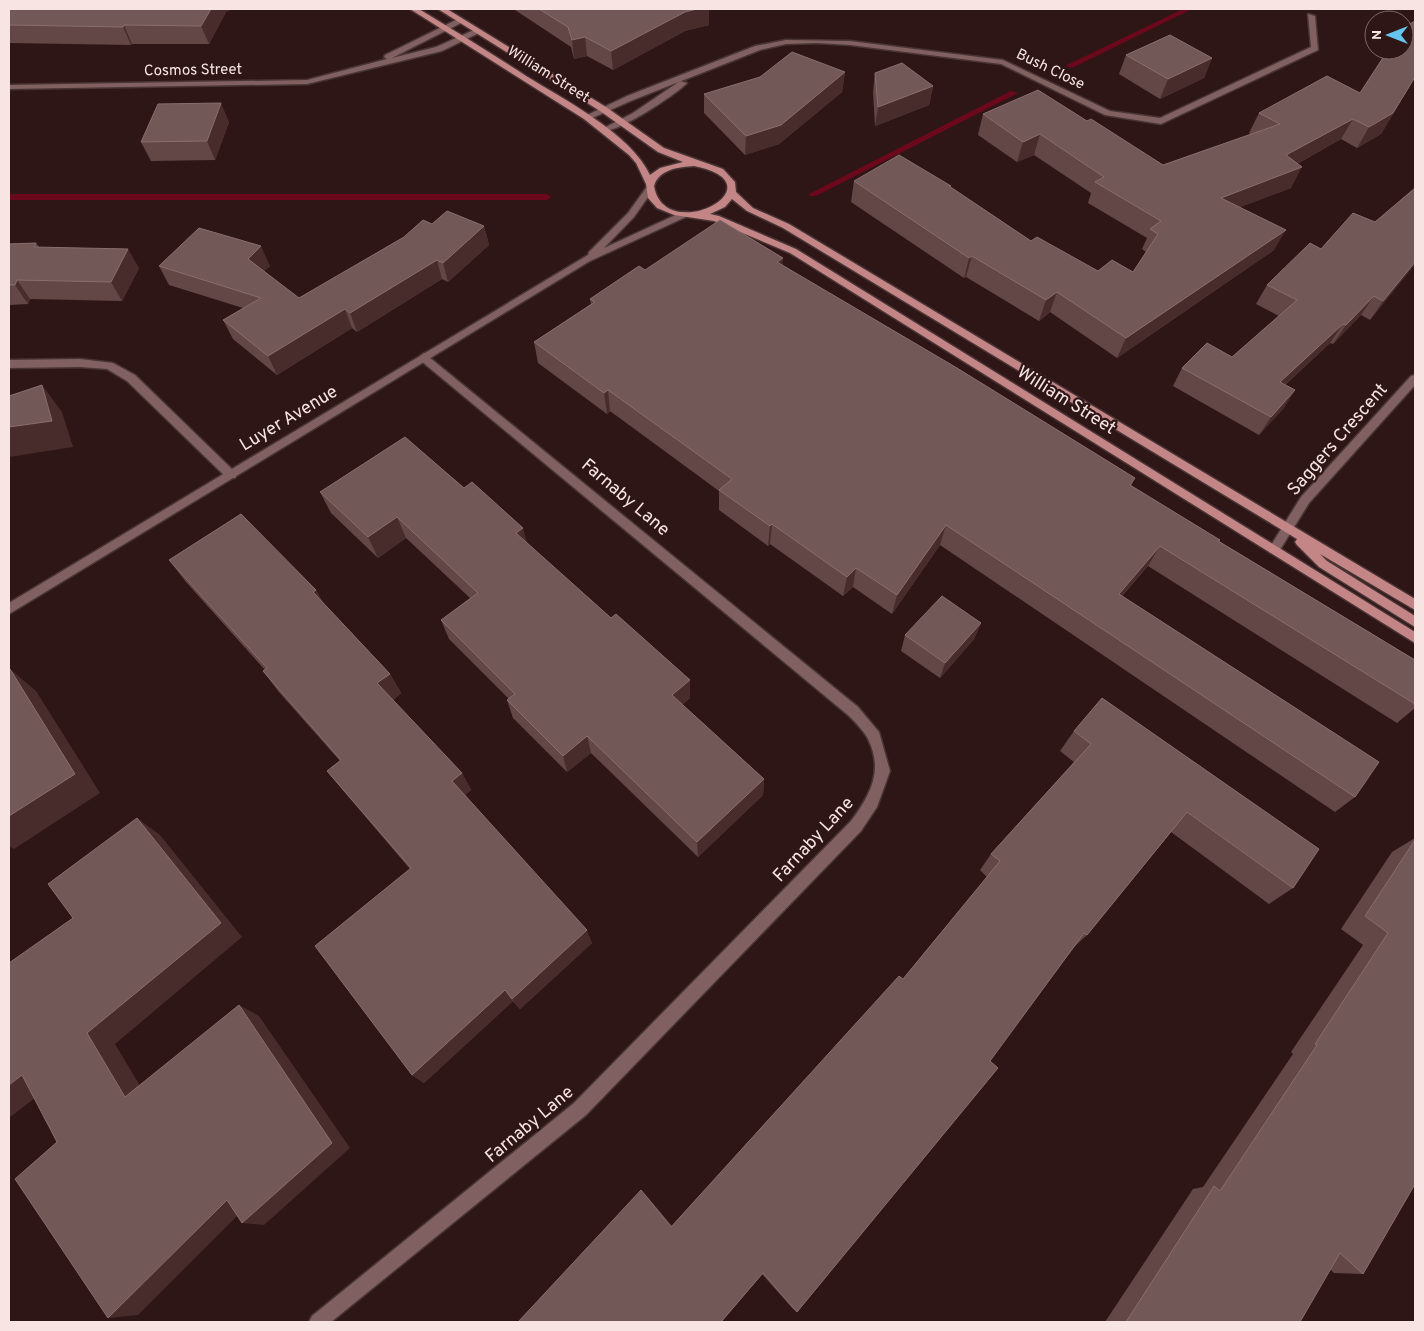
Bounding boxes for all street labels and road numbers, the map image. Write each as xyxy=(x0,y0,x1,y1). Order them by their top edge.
street label: William Street xyxy=(503,42,593,108)
street label: Bush Close xyxy=(1013,45,1087,95)
street label: Cosmos Street xyxy=(144,61,242,81)
street label: William Street xyxy=(1012,361,1120,441)
street label: Saggers Crescent xyxy=(1283,379,1393,501)
street label: Luyer Avenue xyxy=(236,381,342,457)
street label: Farnaby Lane xyxy=(576,454,674,542)
street label: Farnaby Lane xyxy=(769,792,859,888)
street label: Farnaby Lane xyxy=(481,1081,579,1169)

